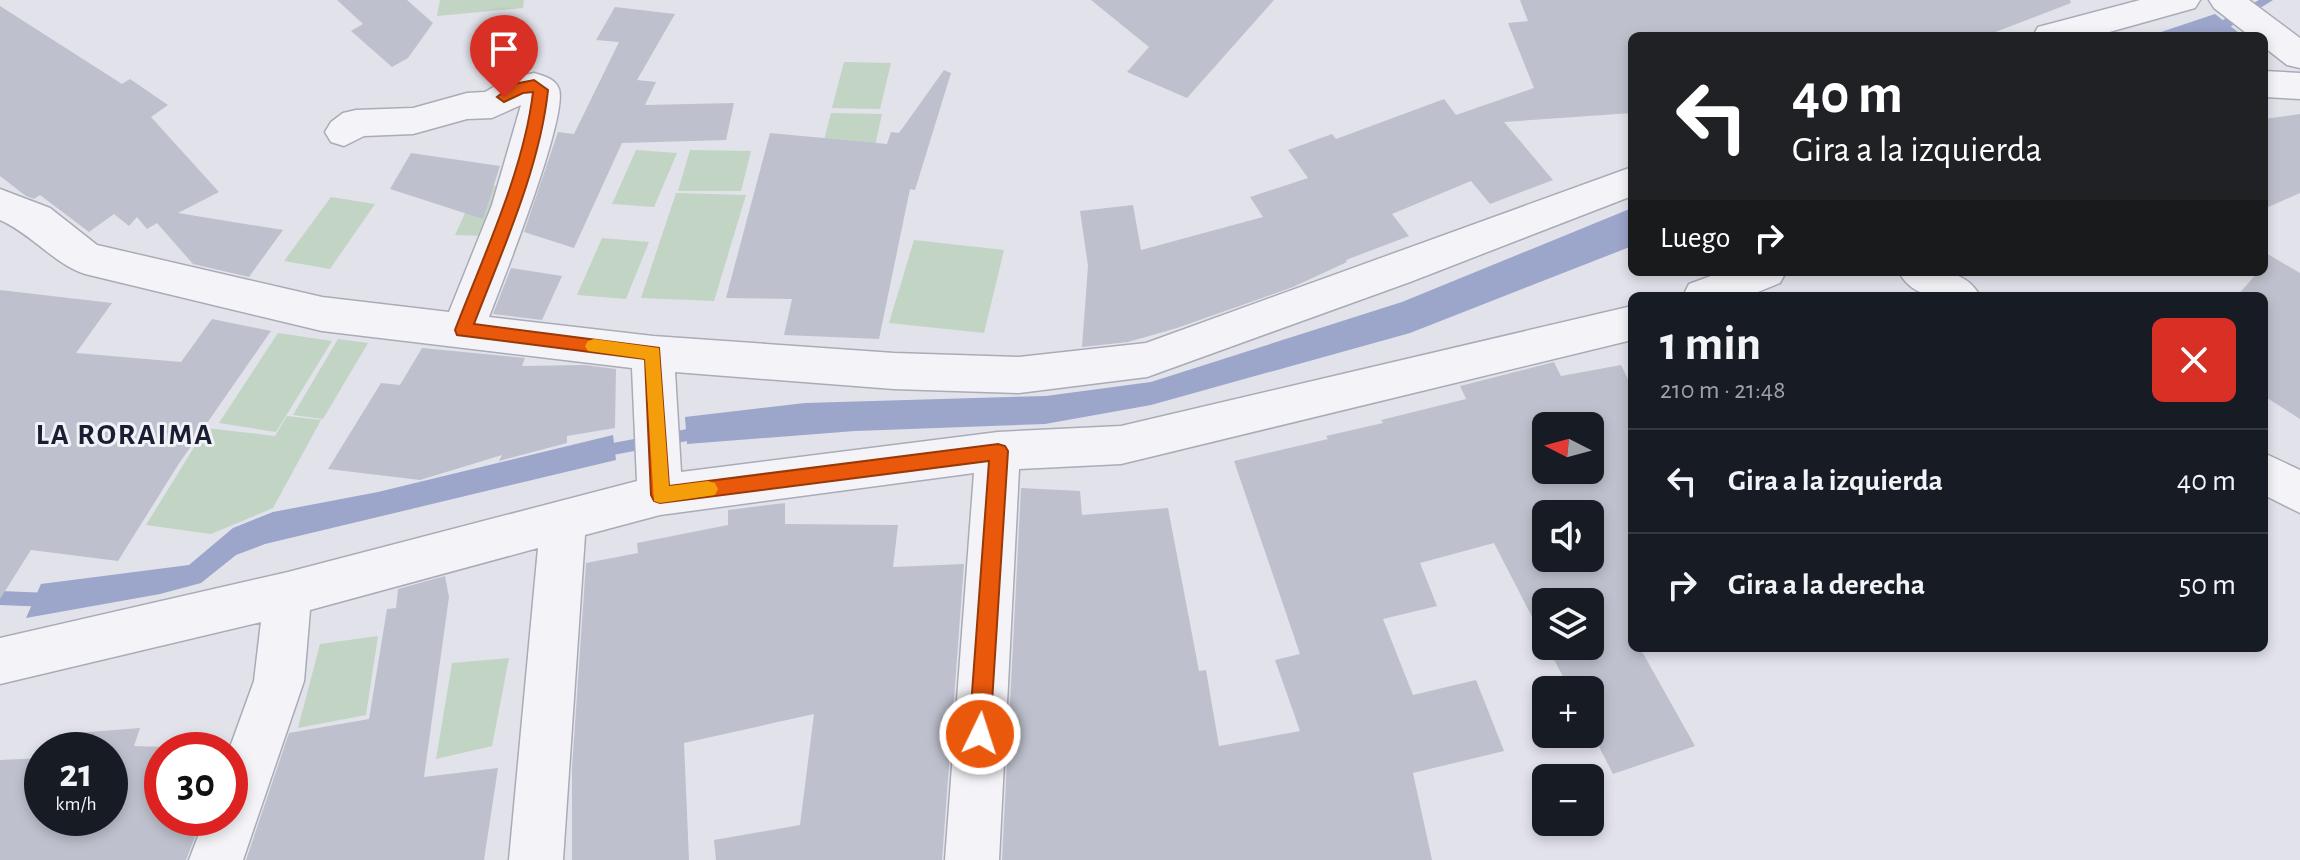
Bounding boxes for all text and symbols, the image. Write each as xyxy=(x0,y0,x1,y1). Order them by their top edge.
pin xyxy=(470,15,538,97)
icon: arrive xyxy=(482,27,526,71)
icon: left xyxy=(1660,64,1764,168)
text: 40 m xyxy=(1792,67,1903,123)
text: Gira a la izquierda xyxy=(1792,132,2042,168)
icon: right xyxy=(1747,216,1791,260)
text: Luego xyxy=(1660,223,1731,253)
button: close xyxy=(2152,318,2236,402)
text: 1 min xyxy=(1660,321,1761,369)
text: 210 m · 21:48 xyxy=(1660,377,1786,403)
north arrow xyxy=(1532,412,1604,484)
map controls xyxy=(1532,412,1604,836)
district label: LA RORAIMA xyxy=(36,420,214,450)
icon: left xyxy=(1660,459,1704,503)
text: Gira a la izquierda xyxy=(1728,466,1943,496)
text: 40 m xyxy=(2177,466,2236,496)
button: sound xyxy=(1532,500,1604,572)
icon: right xyxy=(1660,563,1704,607)
text: Gira a la derecha xyxy=(1728,570,1925,600)
text: 50 m xyxy=(2179,570,2236,600)
button: layers xyxy=(1532,588,1604,660)
button: + xyxy=(1532,676,1604,748)
position arrow xyxy=(938,692,1022,776)
speed limit sign: 30 xyxy=(144,732,248,836)
text: 21 xyxy=(59,754,93,794)
button: − xyxy=(1532,764,1604,836)
text: km/h xyxy=(55,794,97,814)

